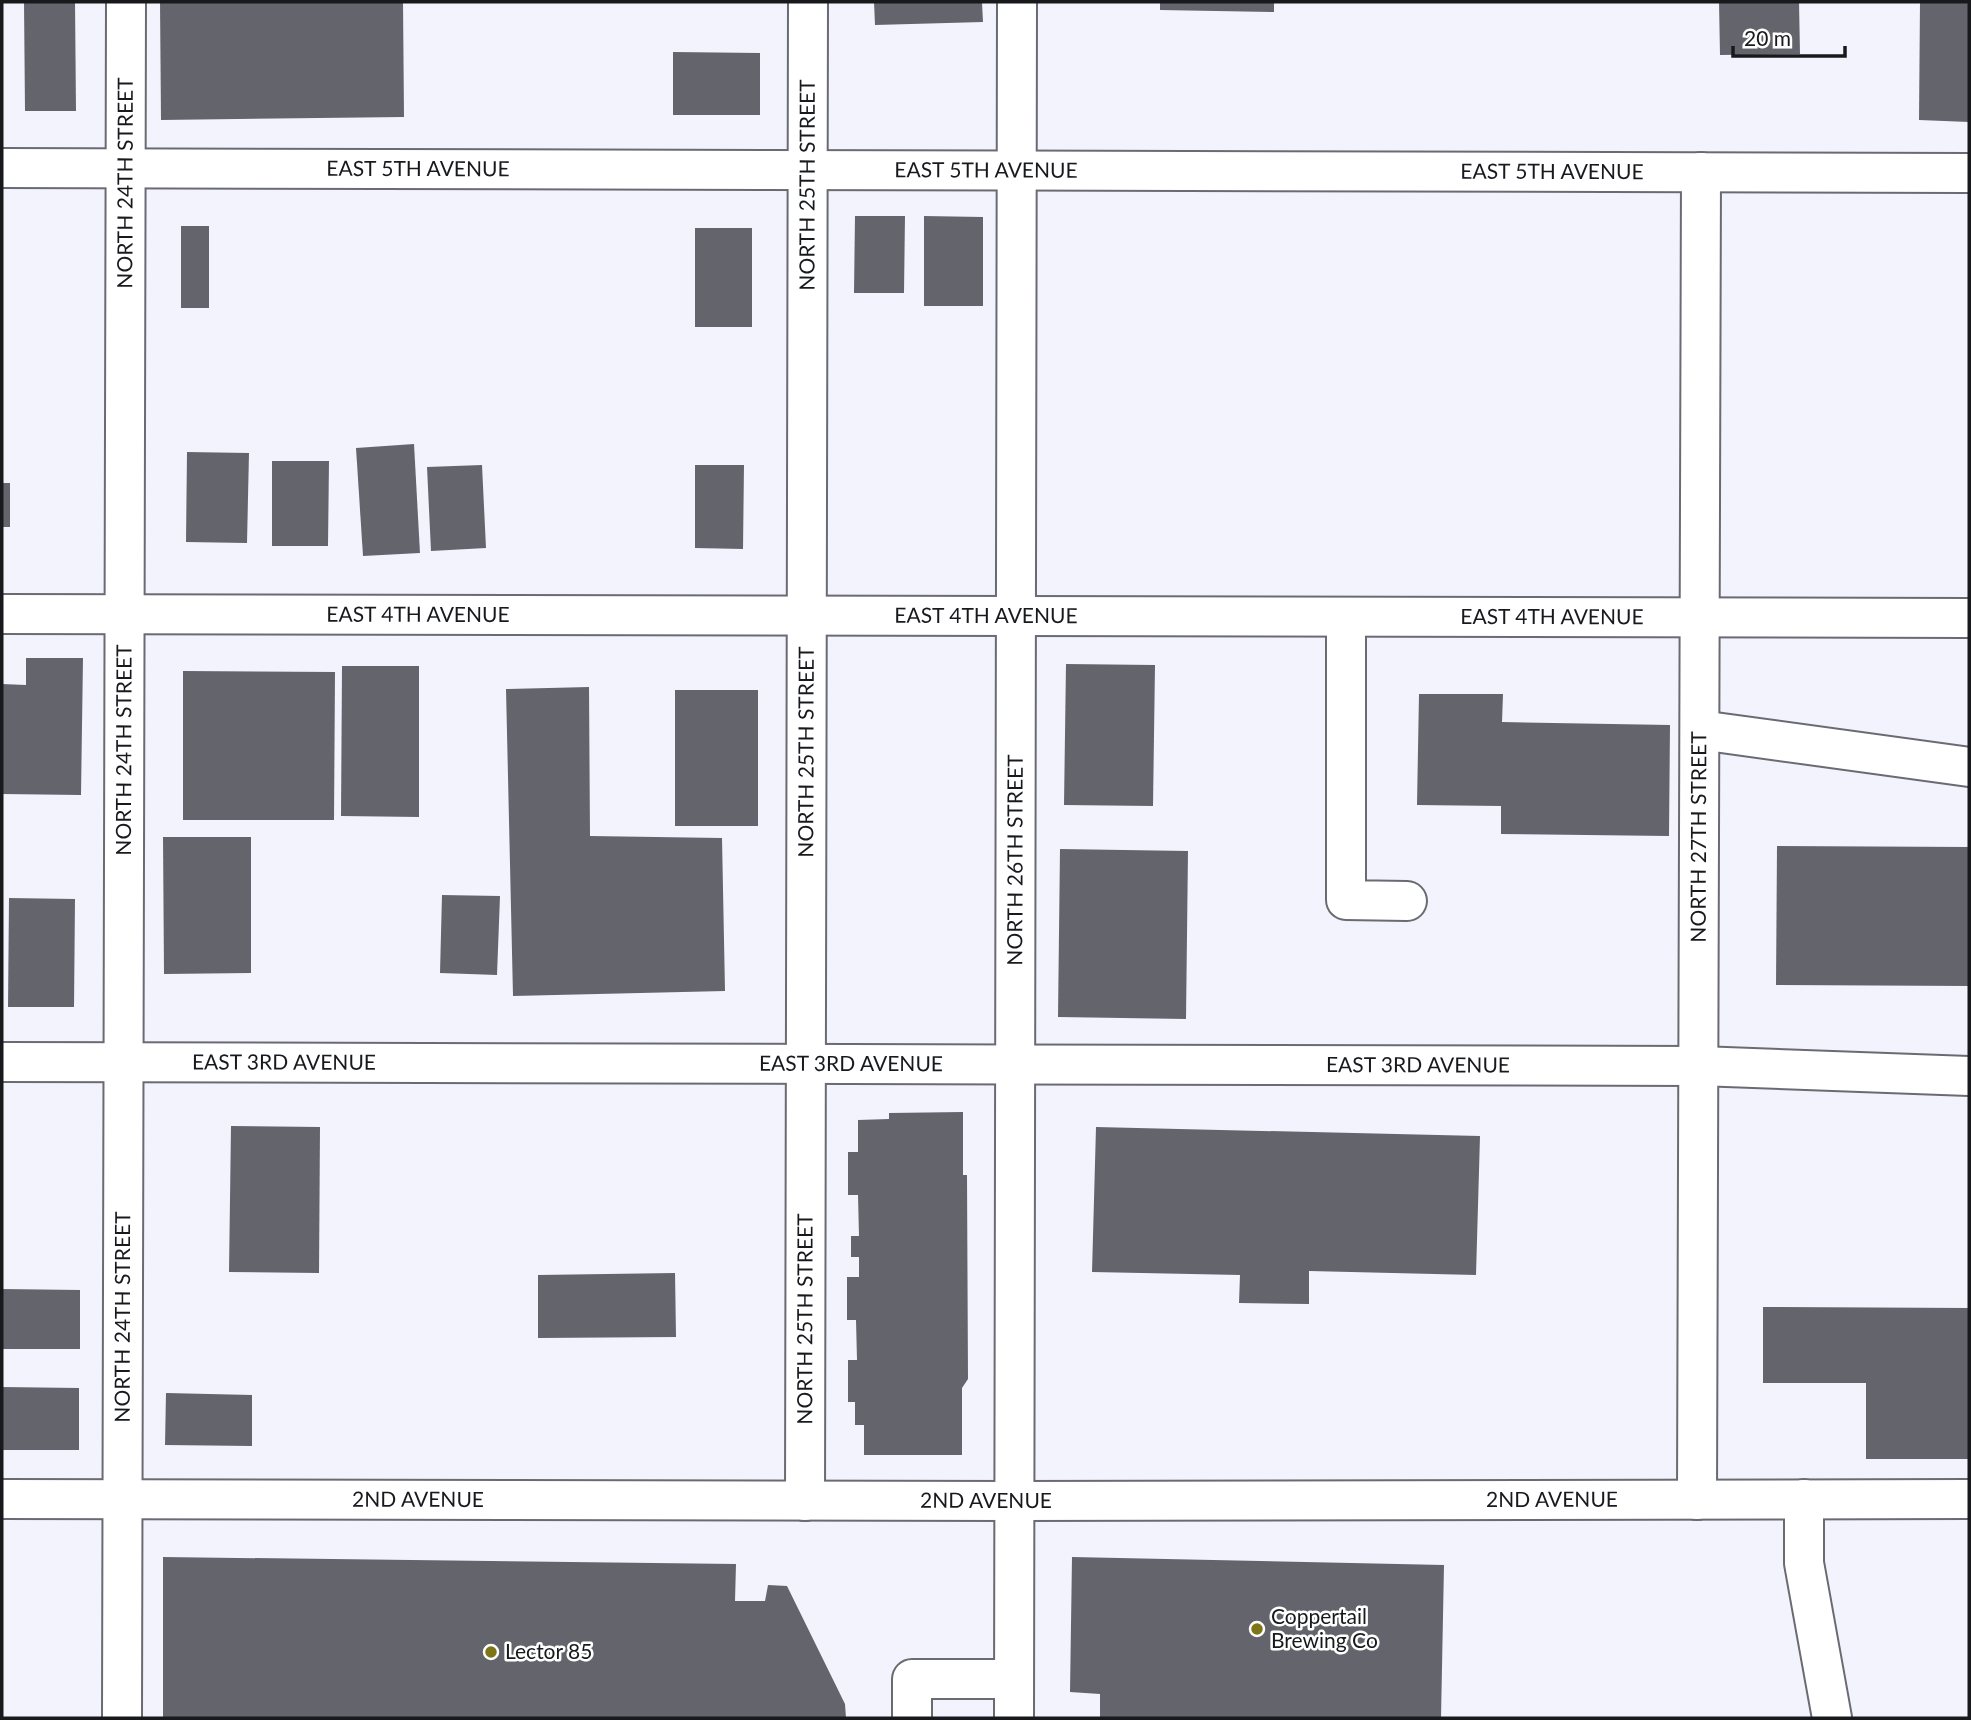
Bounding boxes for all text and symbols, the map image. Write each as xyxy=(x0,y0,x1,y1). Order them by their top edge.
scale bar xyxy=(1733,14,1845,58)
text: 20 m xyxy=(1744,25,1791,50)
street label: NORTH 24TH STREET xyxy=(111,77,137,289)
street label: NORTH 25TH STREET xyxy=(793,79,819,291)
street label: EAST 5TH AVENUE xyxy=(326,155,510,180)
street label: EAST 5TH AVENUE xyxy=(894,156,1078,182)
street label: EAST 5TH AVENUE xyxy=(1460,158,1644,183)
street label: EAST 4TH AVENUE xyxy=(326,601,510,626)
street label: EAST 4TH AVENUE xyxy=(894,602,1078,627)
street label: EAST 4TH AVENUE xyxy=(1460,603,1644,628)
street label: NORTH 24TH STREET xyxy=(110,644,136,856)
street label: NORTH 25TH STREET xyxy=(792,646,818,858)
street label: NORTH 27TH STREET xyxy=(1685,731,1710,943)
street label: NORTH 26TH STREET xyxy=(1001,754,1027,966)
street label: EAST 3RD AVENUE xyxy=(192,1048,376,1074)
street label: EAST 3RD AVENUE xyxy=(759,1050,943,1075)
street label: EAST 3RD AVENUE xyxy=(1326,1051,1510,1077)
street label: NORTH 24TH STREET xyxy=(109,1211,134,1423)
street label: NORTH 25TH STREET xyxy=(791,1213,817,1425)
street label: 2ND AVENUE xyxy=(352,1486,484,1511)
street label: 2ND AVENUE xyxy=(1486,1486,1618,1511)
street label: 2ND AVENUE xyxy=(920,1487,1052,1512)
place label: Coppertail Brewing Co xyxy=(1271,1603,1378,1652)
marker: Coppertail Brewing Co xyxy=(1249,1621,1265,1637)
place label: Lector 85 xyxy=(505,1638,592,1663)
marker: Lector 85 xyxy=(483,1644,499,1660)

